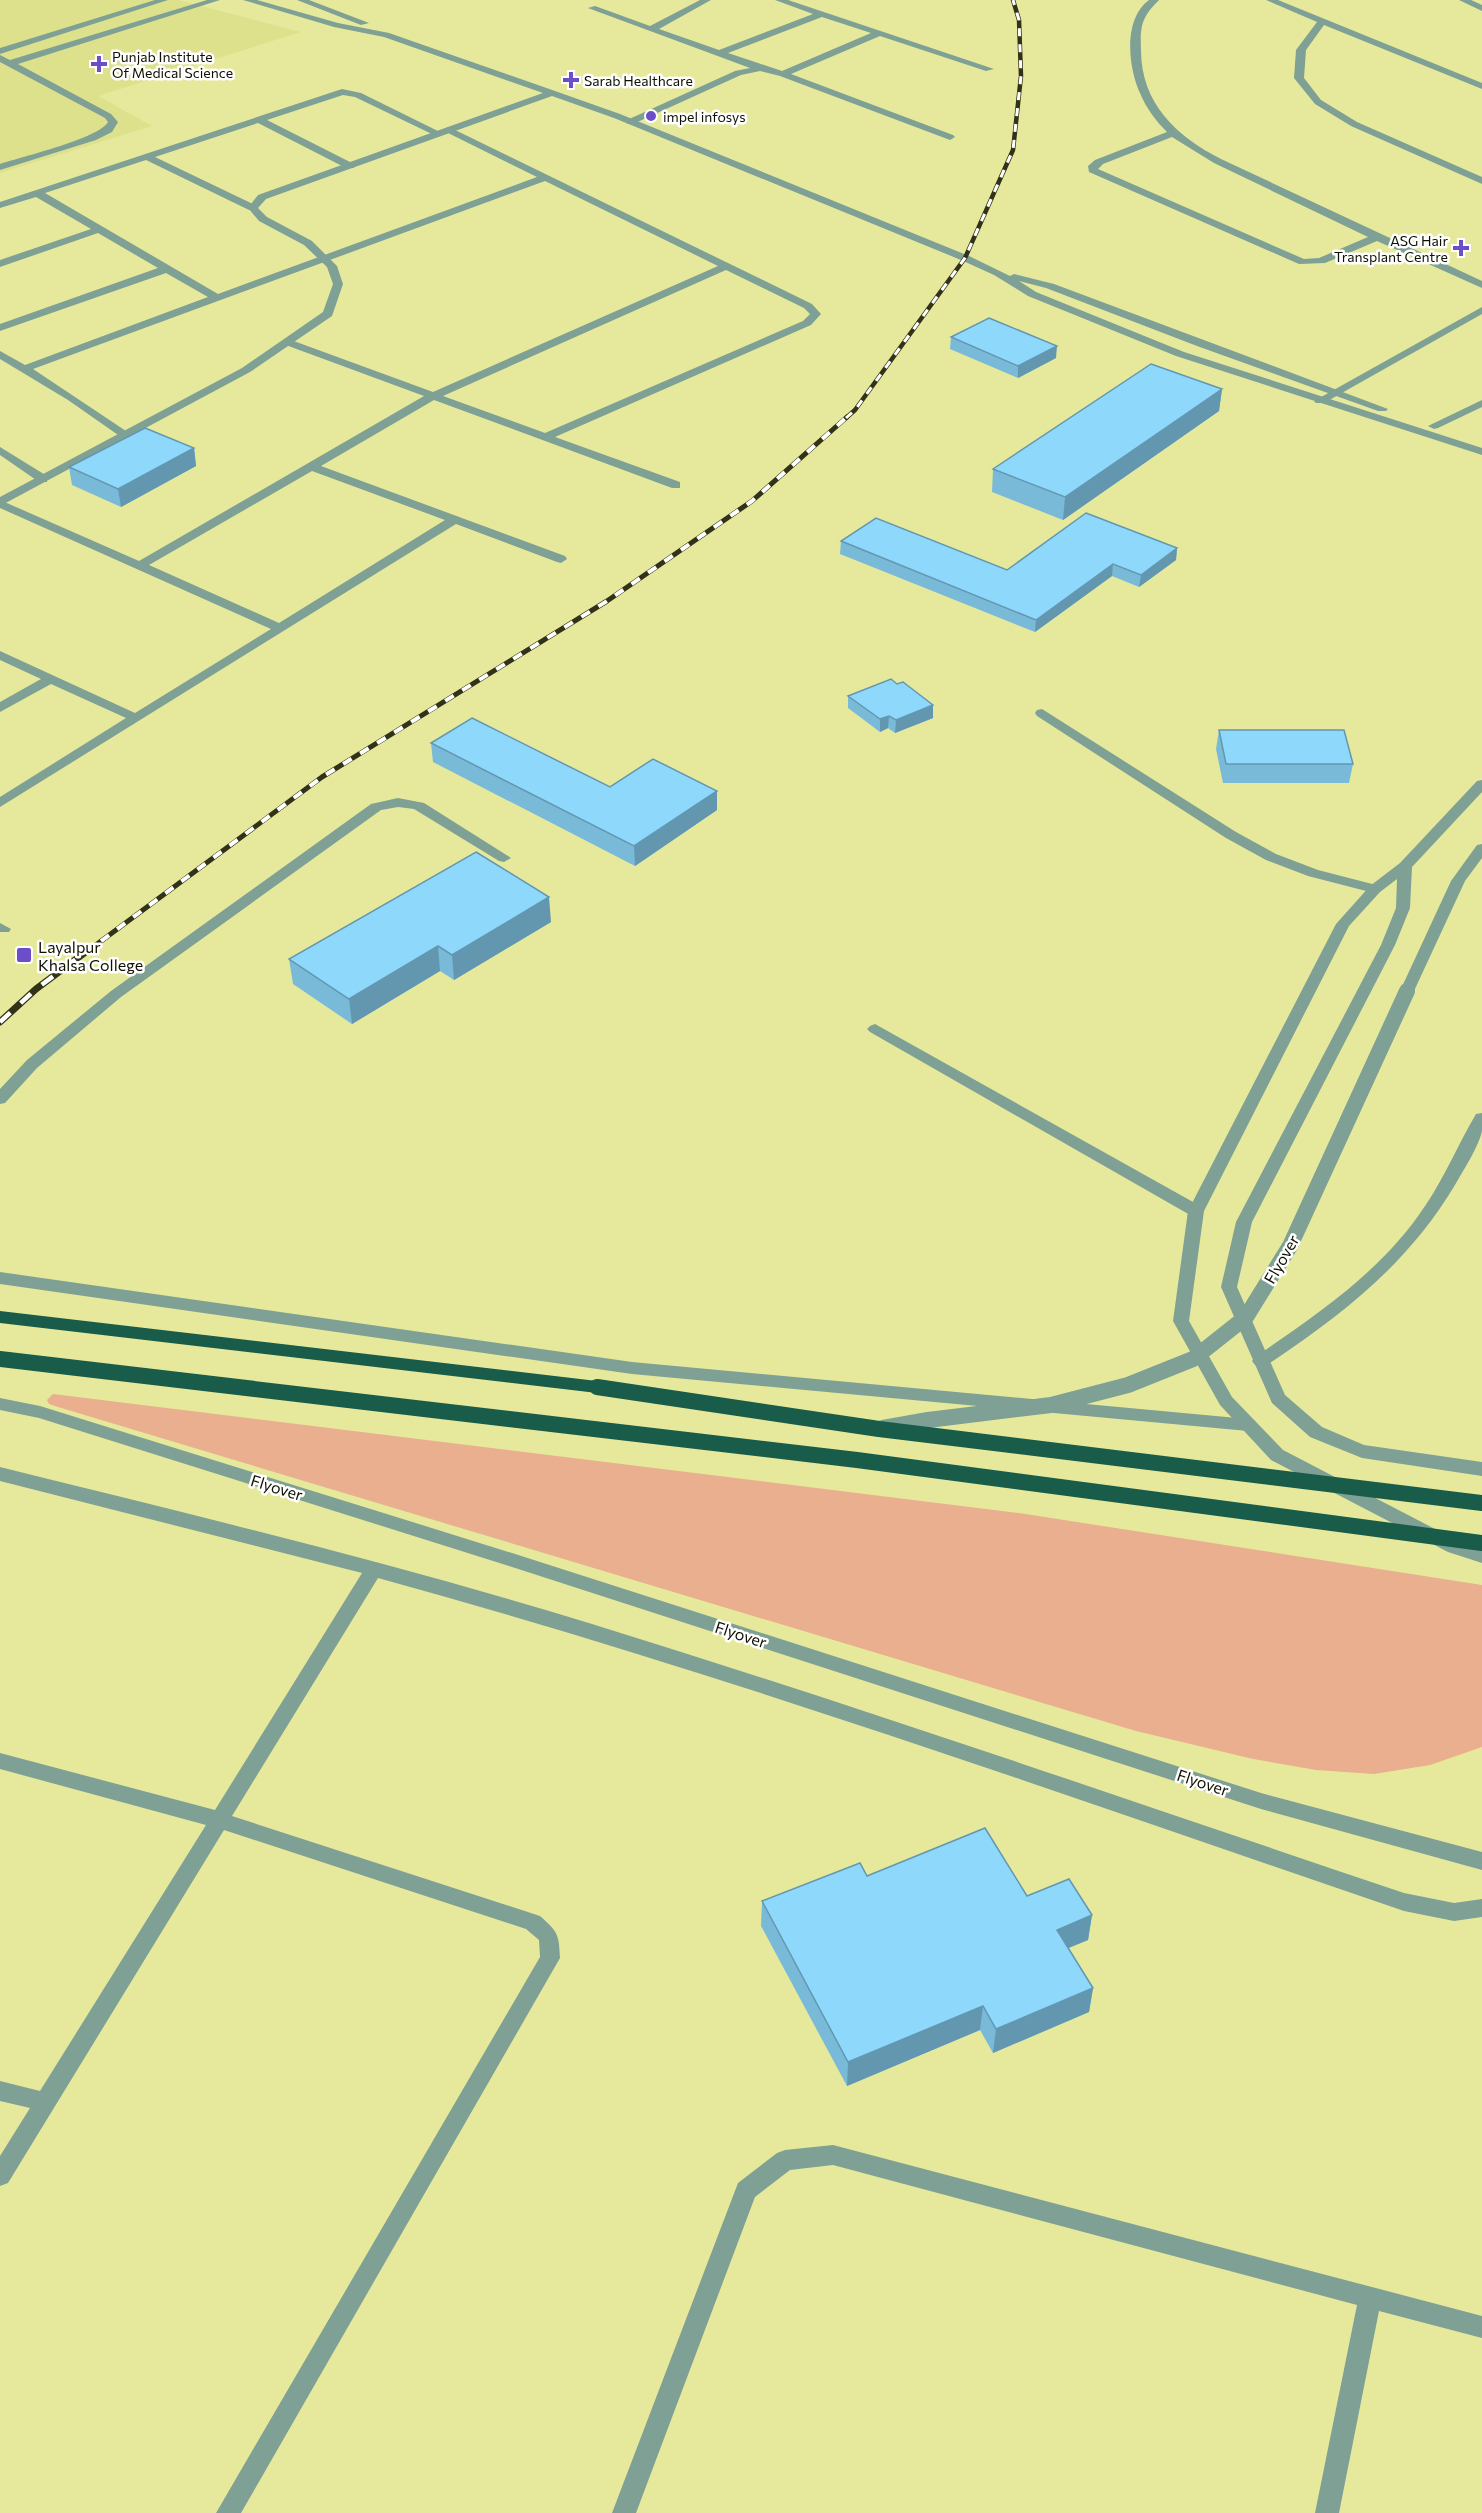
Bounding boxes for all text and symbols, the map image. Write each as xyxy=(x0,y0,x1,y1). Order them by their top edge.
place label: Punjab Institute Of Medical Science xyxy=(112,48,233,81)
marker: Punjab Institute Of Medical Science xyxy=(90,55,108,73)
marker: Sarab Healthcare xyxy=(562,71,580,89)
place label: Sarab Healthcare xyxy=(584,72,693,89)
place label: impel infosys xyxy=(663,108,746,125)
marker: impel infosys xyxy=(644,109,658,123)
place label: ASG Hair Transplant Centre xyxy=(1334,232,1448,265)
marker: ASG Hair Transplant Centre xyxy=(1452,239,1470,257)
place label: Layalpur Khalsa College xyxy=(38,937,143,974)
marker: Layalpur Khalsa College xyxy=(15,946,33,964)
street label: Flyover xyxy=(1259,1231,1303,1287)
street label: Flyover xyxy=(249,1470,306,1504)
street label: Flyover xyxy=(713,1617,770,1651)
street label: Flyover xyxy=(1175,1765,1232,1799)

